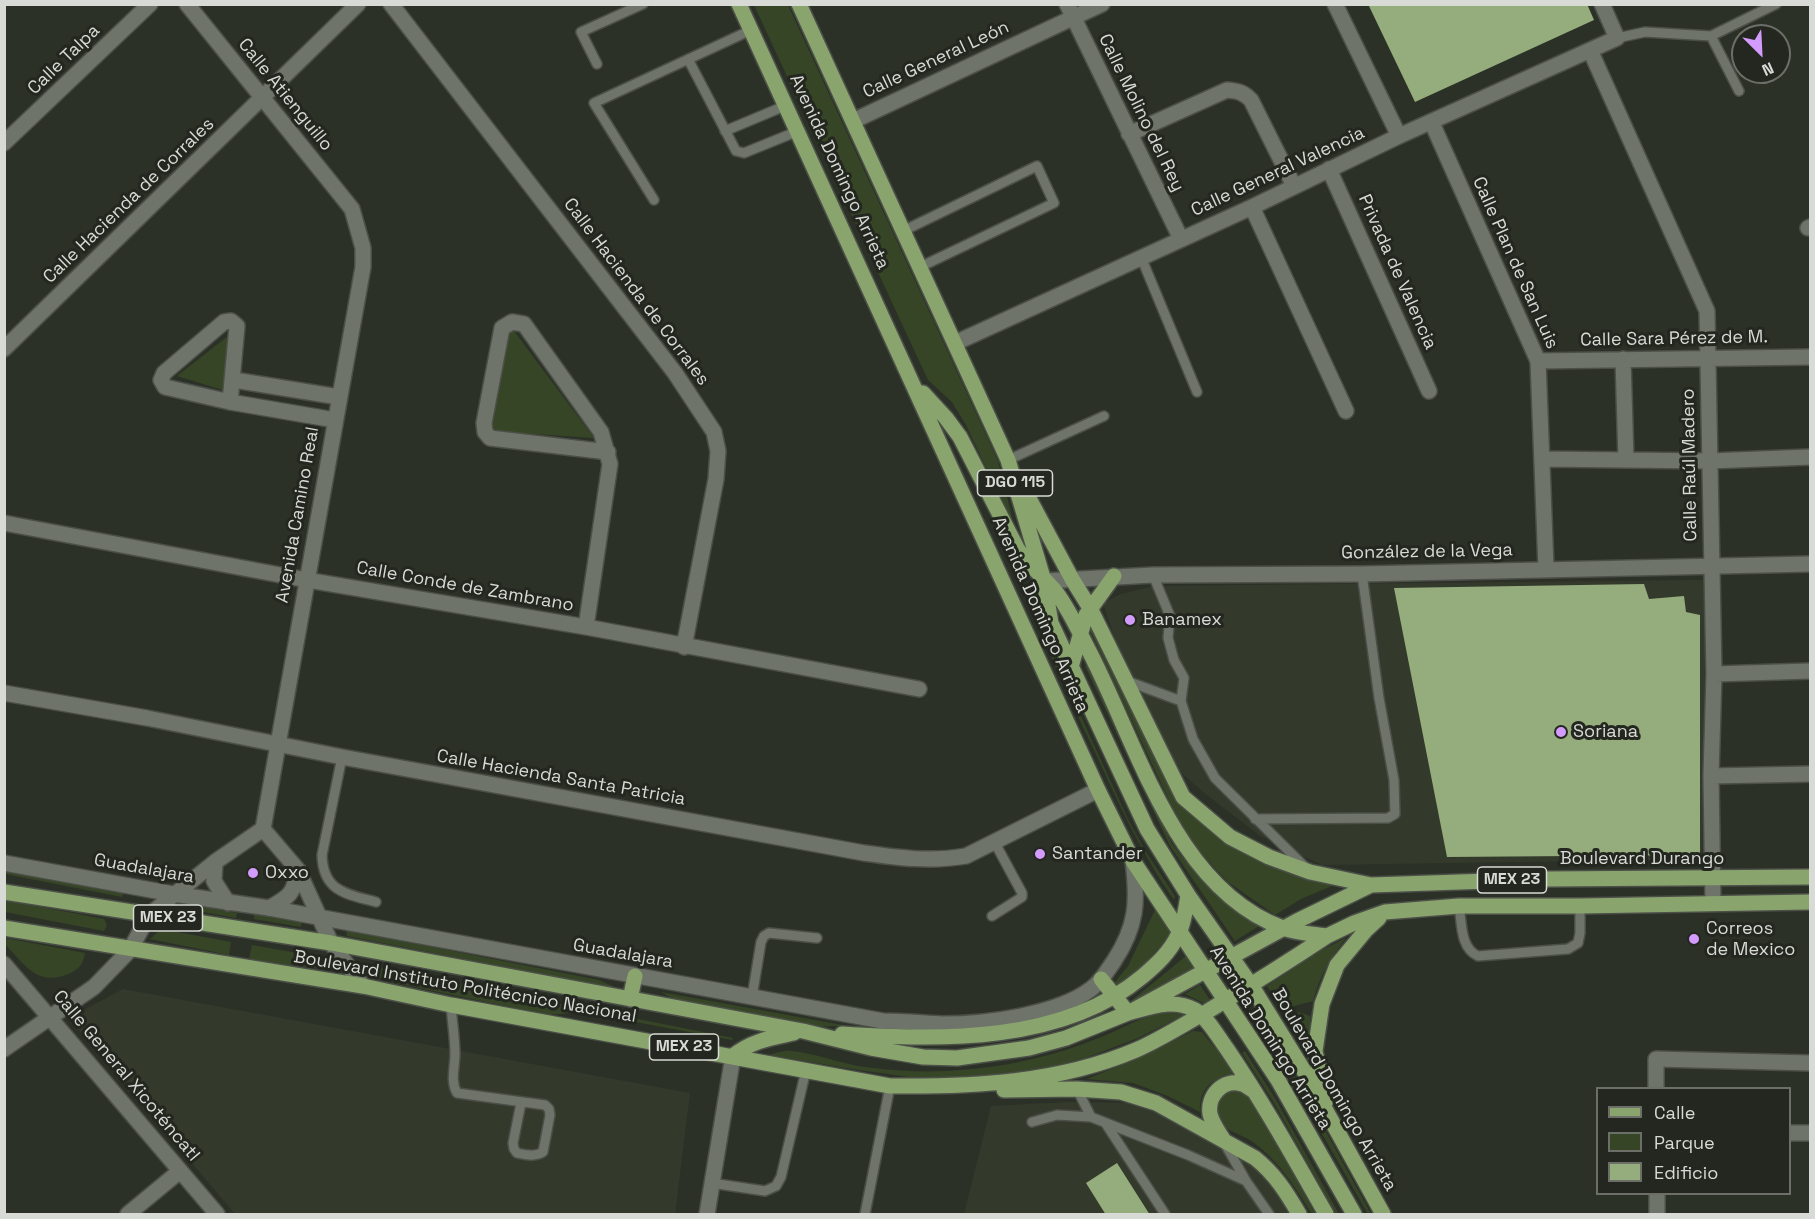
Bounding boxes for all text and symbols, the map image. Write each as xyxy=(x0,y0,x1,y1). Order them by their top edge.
street label: Calle General León xyxy=(860,17,1012,103)
street label: Calle Talpa xyxy=(24,20,104,100)
north arrow xyxy=(1731,24,1791,84)
street label: Calle Molino del Rey xyxy=(1093,31,1189,195)
street label: Calle Atienguillo xyxy=(233,34,337,156)
text: N xyxy=(1759,57,1777,81)
street label: Avenida Domingo Arrieta xyxy=(784,71,894,273)
street label: Calle Hacienda de Corrales xyxy=(39,114,219,288)
street label: Calle General Valencia xyxy=(1188,122,1368,222)
street label: Calle Plan de San Luis xyxy=(1467,174,1563,352)
street label: Privada de Valencia xyxy=(1353,191,1441,353)
street label: Calle Hacienda de Corrales xyxy=(558,194,714,390)
street label: Calle Sara Pérez de M. xyxy=(1580,327,1768,351)
street label: Calle Raúl Madero xyxy=(1678,388,1702,542)
street label: Avenida Camino Real xyxy=(272,425,324,605)
road number: DGO 115 xyxy=(978,470,1052,496)
street label: Avenida Domingo Arrieta xyxy=(987,514,1093,716)
street label: González de la Vega xyxy=(1341,540,1513,564)
street label: Calle Conde de Zambrano xyxy=(355,557,575,617)
place label: Banamex xyxy=(1142,609,1222,631)
marker: Banamex xyxy=(1123,613,1137,627)
place label: Soriana xyxy=(1573,721,1638,743)
marker: Soriana xyxy=(1554,725,1568,739)
street label: Calle Hacienda Santa Patricia xyxy=(435,745,687,811)
place label: Santander xyxy=(1052,843,1143,865)
marker: Santander xyxy=(1033,847,1047,861)
street label: Boulevard Durango xyxy=(1560,848,1724,870)
street label: Guadalajara xyxy=(92,850,196,888)
place label: Oxxo xyxy=(265,862,309,884)
marker: Oxxo xyxy=(246,866,260,880)
road number: MEX 23 xyxy=(1478,867,1546,893)
road number: MEX 23 xyxy=(134,905,202,931)
place label: Correos de Mexico xyxy=(1706,918,1795,960)
marker: Correos de Mexico xyxy=(1687,932,1701,946)
street label: Guadalajara xyxy=(571,935,675,973)
street label: Avenida Domingo Arrieta xyxy=(1205,942,1335,1134)
street label: Boulevard Instituto Politécnico Nacional xyxy=(292,946,638,1028)
street label: Boulevard Domingo Arrieta xyxy=(1267,985,1401,1195)
street label: Calle General Xicoténcatl xyxy=(48,986,204,1166)
road number: MEX 23 xyxy=(650,1034,718,1060)
legend xyxy=(1596,1087,1791,1195)
text: Calle xyxy=(1654,1101,1695,1124)
text: Parque xyxy=(1654,1131,1715,1154)
text: Edificio xyxy=(1654,1161,1718,1184)

